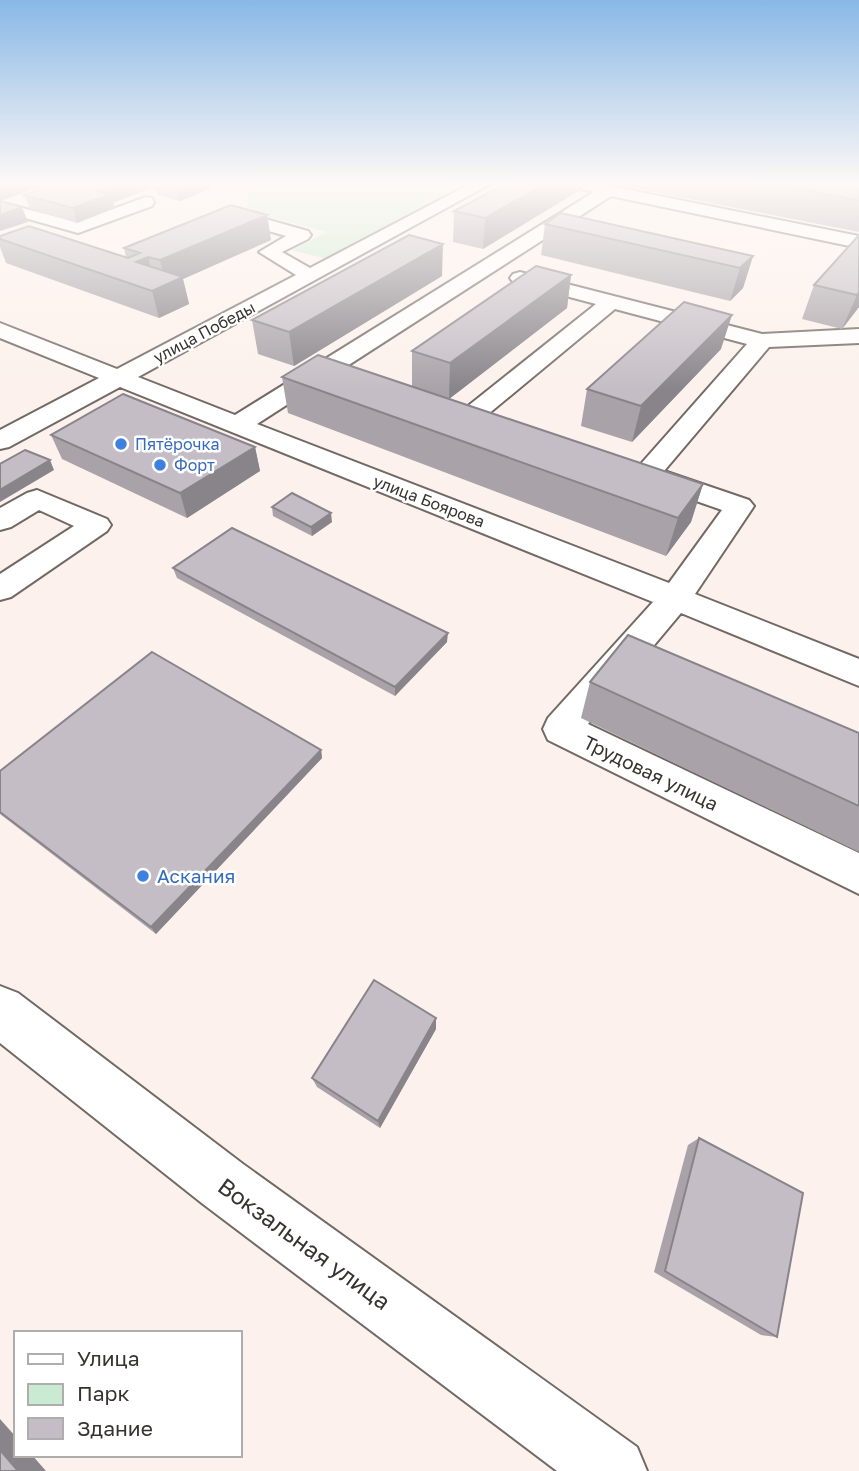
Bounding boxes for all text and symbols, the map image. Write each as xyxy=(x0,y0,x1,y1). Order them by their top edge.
street label: улица Победы xyxy=(150,297,258,367)
place label: Пятёрочка xyxy=(135,434,219,454)
marker: Пятёрочка xyxy=(113,436,129,452)
place label: Форт xyxy=(174,455,215,475)
marker: Форт xyxy=(152,457,168,473)
street label: улица Боярова xyxy=(370,471,488,531)
street label: Трудовая улица xyxy=(580,730,722,815)
place label: Аскания xyxy=(157,864,235,887)
marker: Аскания xyxy=(135,868,151,884)
street label: Вокзальная улица xyxy=(213,1171,396,1315)
legend xyxy=(14,1331,242,1457)
text: Улица xyxy=(77,1345,140,1371)
text: Парк xyxy=(77,1380,130,1406)
text: Здание xyxy=(77,1415,153,1441)

